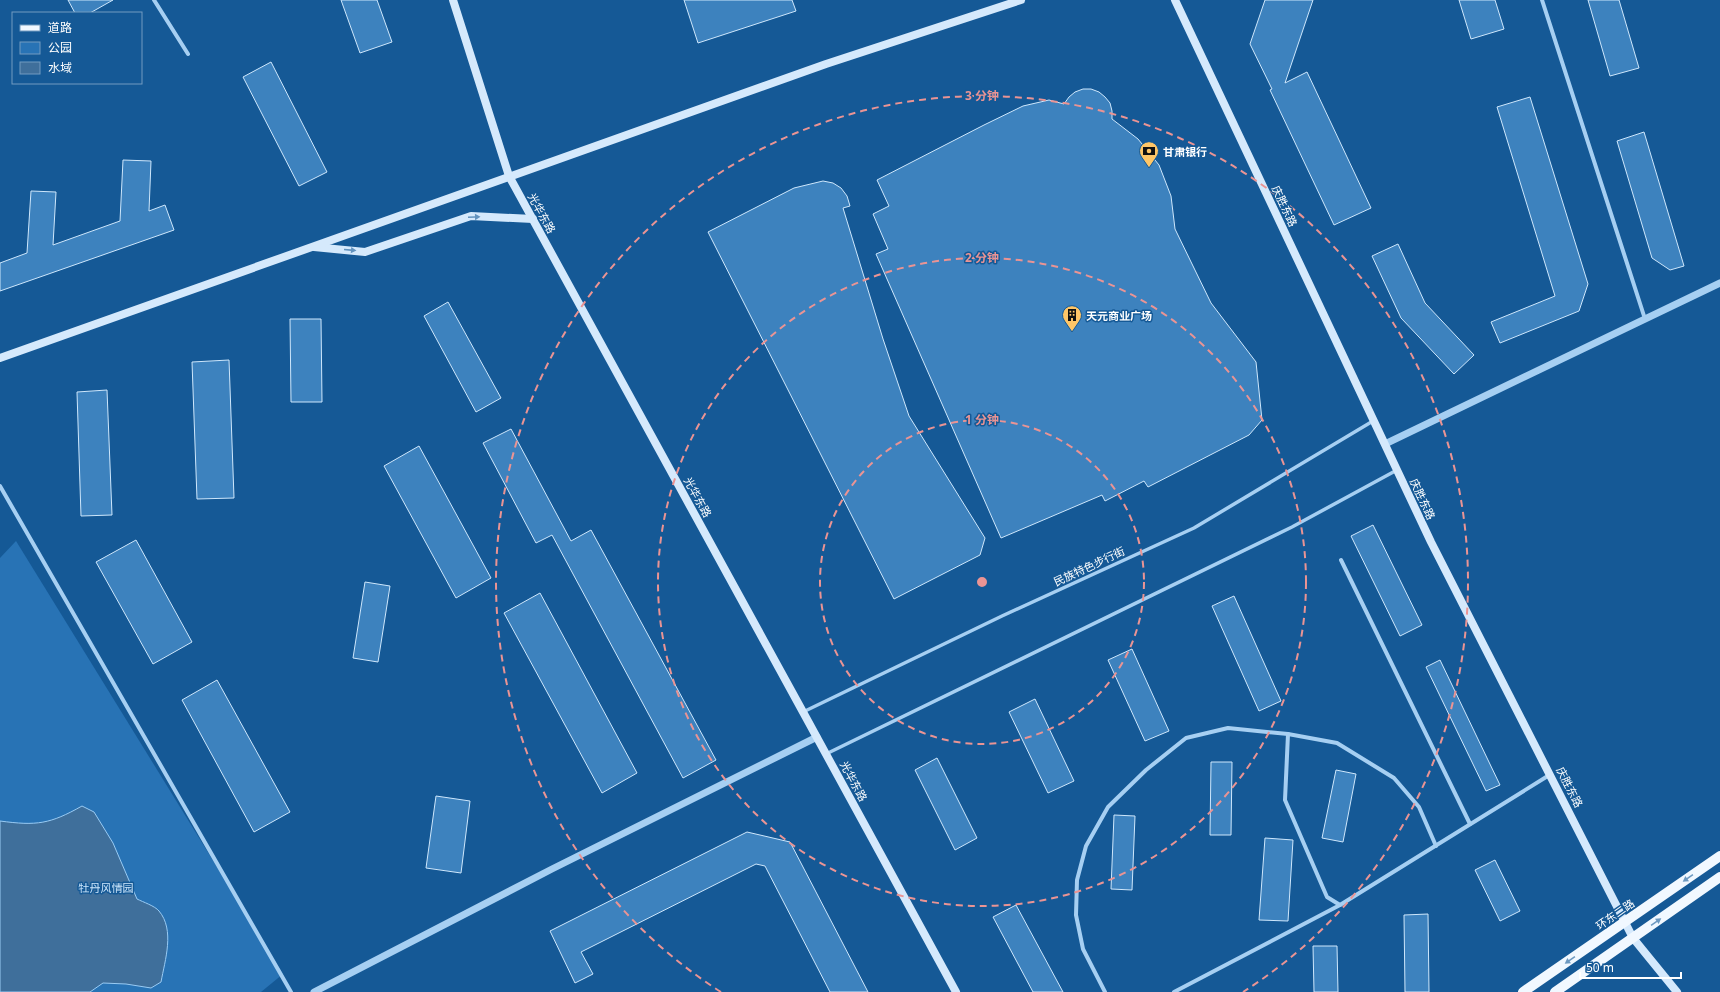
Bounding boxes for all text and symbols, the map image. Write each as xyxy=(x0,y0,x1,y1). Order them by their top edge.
legend xyxy=(12,12,142,84)
text: 道路 xyxy=(48,19,72,36)
text: 公园 xyxy=(48,39,72,56)
text: 水域 xyxy=(48,59,72,76)
text: 3 分钟 xyxy=(965,87,999,104)
bank icon: 甘肃银行 xyxy=(1138,140,1160,168)
place label: 甘肃银行 xyxy=(1163,144,1207,159)
street label: 庆胜东路 xyxy=(1269,183,1301,229)
street label: 光华东路 xyxy=(525,190,559,236)
one-way arrow xyxy=(468,213,480,220)
one-way arrow xyxy=(344,247,356,254)
text: 2 分钟 xyxy=(965,249,999,266)
building icon: 天元商业广场 xyxy=(1061,304,1083,332)
place label: 天元商业广场 xyxy=(1086,308,1152,323)
text: 1 分钟 xyxy=(965,411,999,428)
street label: 光华东路 xyxy=(681,474,715,520)
street label: 庆胜东路 xyxy=(1407,476,1439,522)
street label: 民族特色步行街 xyxy=(1051,543,1127,589)
centre of rings xyxy=(975,575,989,589)
street label: 光华东路 xyxy=(837,758,871,804)
street label: 庆胜东路 xyxy=(1553,764,1587,810)
one-way arrow xyxy=(1683,874,1693,882)
park label: 牡丹风情园 xyxy=(79,880,134,895)
street label: 环东二路 xyxy=(1593,895,1637,933)
one-way arrow xyxy=(1651,918,1661,926)
scale bar xyxy=(1580,954,1681,980)
one-way arrow xyxy=(1564,956,1575,964)
text: 50 m xyxy=(1586,959,1614,976)

